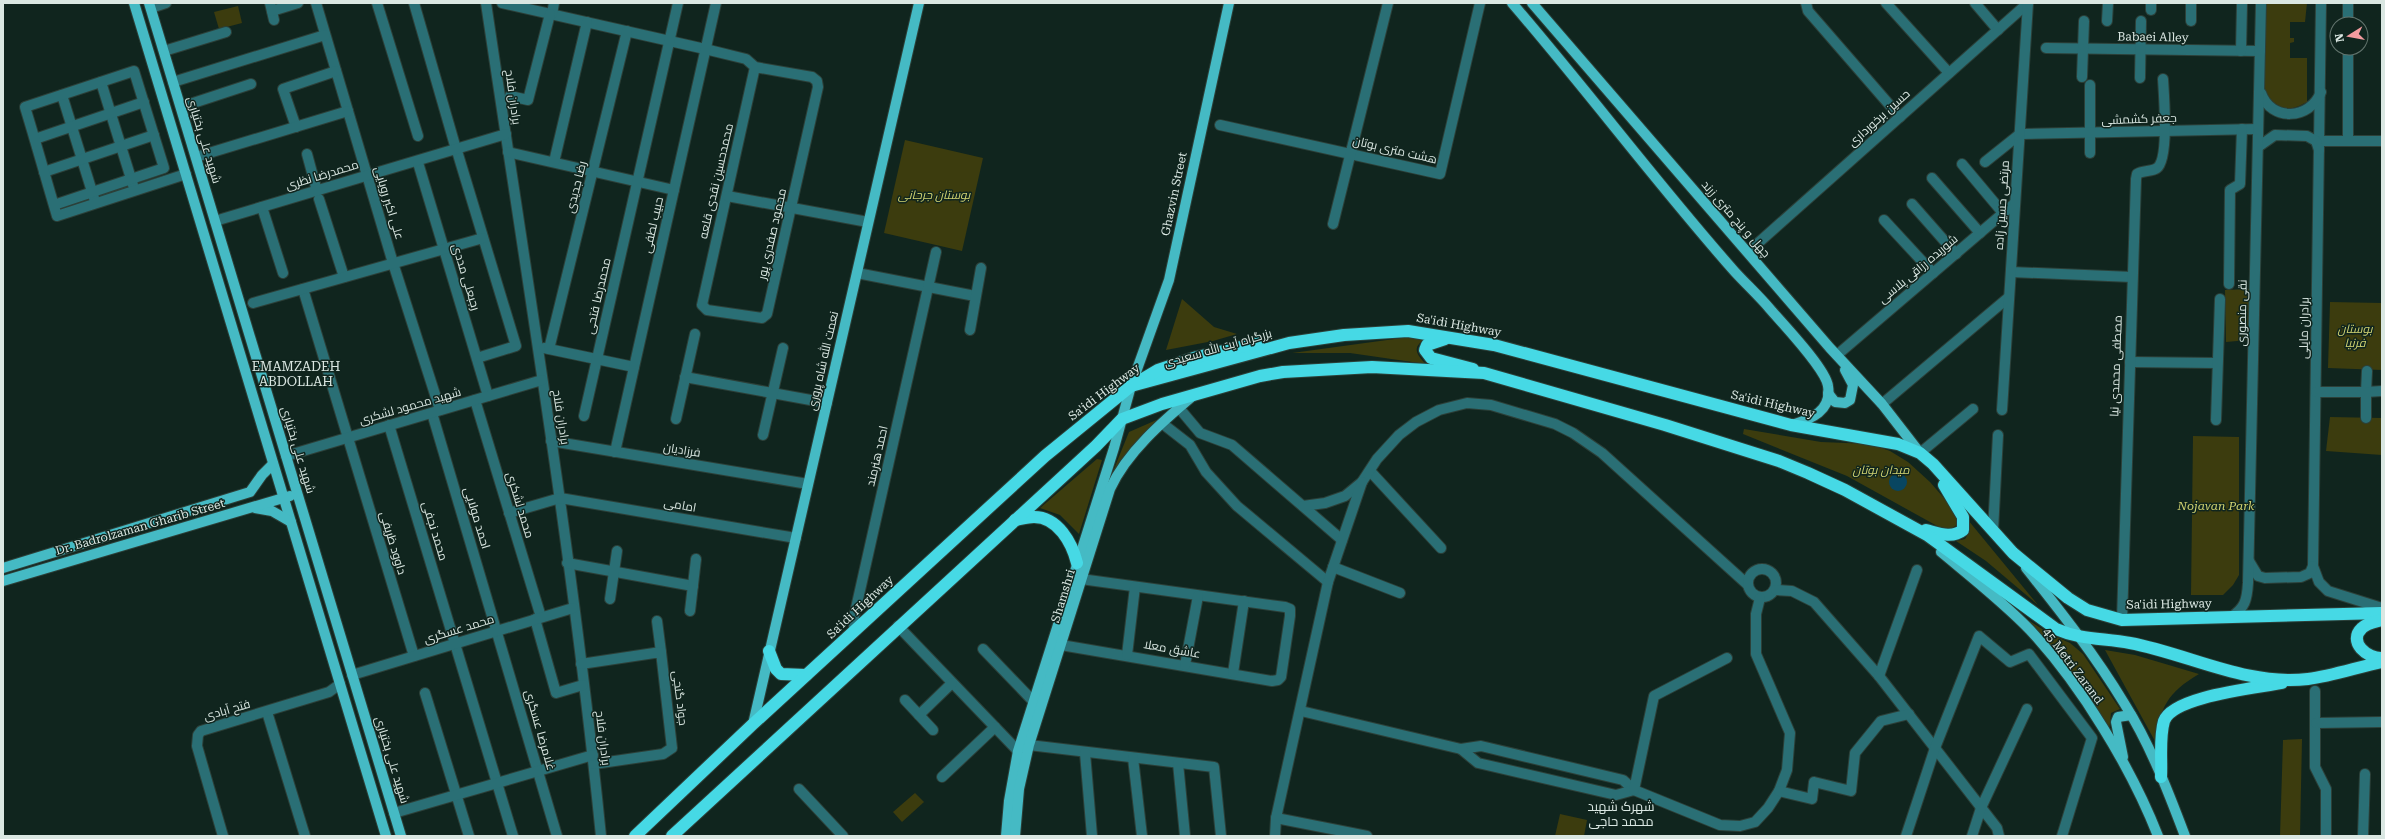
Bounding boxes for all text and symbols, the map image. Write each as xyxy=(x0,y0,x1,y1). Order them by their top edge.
north arrow xyxy=(2329,16,2369,56)
street label: Babaei Alley xyxy=(2117,29,2190,45)
text: N xyxy=(2332,32,2347,43)
street label: برادران فلاح xyxy=(501,69,524,126)
street label: حسین برخورداری xyxy=(1845,87,1913,149)
street label: شهید علی بختیاری xyxy=(184,95,224,185)
street label: جعفر کشمشی xyxy=(2101,111,2177,127)
street label: محمدحسین نقدی قلعه xyxy=(696,122,736,240)
street label: هشت متری بوتان xyxy=(1351,133,1439,167)
street label: Ghazvin Street xyxy=(1158,150,1190,237)
street label: محمدرضا نظری xyxy=(284,157,360,193)
street label: رضا جدیدی xyxy=(563,160,589,214)
street label: مرتضی حسین زاده xyxy=(1992,160,2012,250)
street label: علی اکبر رویایی xyxy=(371,165,407,241)
street label: چهل و پنج متری زرند xyxy=(1697,178,1773,262)
street label: محمود صفدری پور xyxy=(754,187,791,282)
park label: بوستان جرجانی xyxy=(898,188,971,202)
street label: حبیب لطفی xyxy=(640,196,666,254)
street label: شوریده رزاقی پلاسی xyxy=(1875,232,1962,308)
street label: رجبعلی مددی xyxy=(449,242,483,312)
street label: محمدرضا فتحی xyxy=(582,257,614,335)
street label: نقی منصوری xyxy=(2234,279,2250,347)
street label: برادران مایلی xyxy=(2296,297,2312,359)
street label: نعمت الله شاه پروری xyxy=(804,310,843,412)
street label: Sa'idi Highway xyxy=(1416,311,1503,339)
street label: مصطفی محمدی نیا xyxy=(2107,315,2125,417)
park label: بوستان فرنیا xyxy=(2337,322,2373,350)
street label: بزرگراه آیت الله سعیدی xyxy=(1162,325,1273,370)
district label: EMAMZADEH ABDOLLAH xyxy=(252,359,340,389)
street label: Sa'idi Highway xyxy=(1066,360,1143,423)
street label: شهید محمود لشکری xyxy=(357,385,463,427)
street label: برادران فلاح xyxy=(549,388,572,446)
street label: Sa'idi Highway xyxy=(1730,388,1817,421)
street label: شهید علی بختیاری xyxy=(278,405,318,495)
street label: احمد هنرمند xyxy=(863,424,891,488)
street label: فرزادیان xyxy=(662,440,702,460)
park label: میدان بوتان xyxy=(1853,463,1910,477)
street label: محمد لشکری xyxy=(503,470,537,540)
street label: احمد مولایی xyxy=(461,486,493,550)
street label: امامی xyxy=(663,495,697,515)
street label: Dr. Badrolzaman Gharib Street xyxy=(54,496,227,558)
park label: Nojavan Park xyxy=(2177,499,2255,513)
street label: محمد نجفی xyxy=(419,500,451,562)
street label: داوود ظریفی xyxy=(377,510,409,576)
street label: Shamshri xyxy=(1048,568,1078,624)
street label: Sa'idi Highway xyxy=(824,572,897,641)
street label: Sa'idi Highway xyxy=(2126,596,2213,612)
street label: محمد عسگری xyxy=(422,612,496,646)
street label: 45 Metri Zarand xyxy=(2040,625,2106,707)
street label: عاشق معلا xyxy=(1142,637,1202,661)
street label: جواد گنجی xyxy=(670,670,690,726)
street label: غلامرضا عسگری xyxy=(522,688,558,772)
street label: فتح آبادی xyxy=(202,697,252,724)
street label: برادران فلاح xyxy=(592,710,613,767)
street label: شهید علی بختیاری xyxy=(372,715,412,805)
district label: شهرک شهید محمد حاجی xyxy=(1588,799,1654,829)

